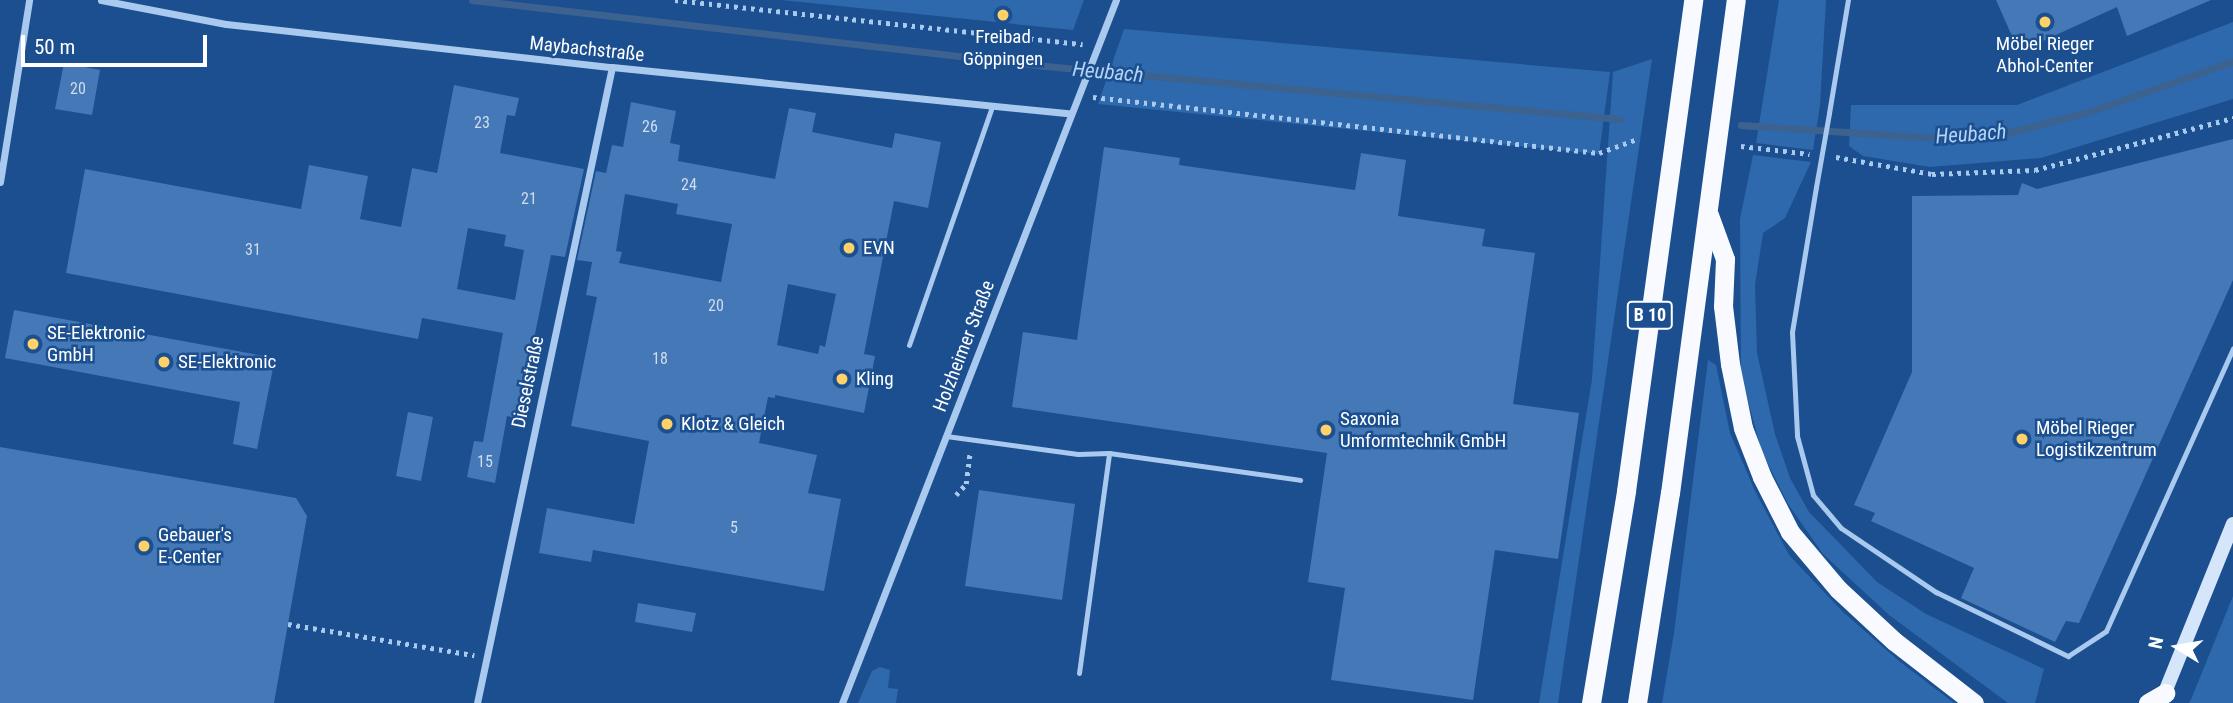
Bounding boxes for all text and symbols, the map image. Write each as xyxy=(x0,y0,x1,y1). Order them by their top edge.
marker: Freibad Göppingen xyxy=(995,7,1011,23)
marker: Möbel Rieger Abhol-Center xyxy=(2037,14,2053,30)
scale bar xyxy=(24,21,210,65)
place label: Freibad Göppingen xyxy=(963,26,1043,70)
street label: Maybachstraße xyxy=(528,32,646,66)
place label: Möbel Rieger Abhol-Center xyxy=(1996,33,2094,77)
text: 50 m xyxy=(34,35,75,59)
water label: Heubach xyxy=(1071,56,1145,88)
house number: 20 xyxy=(70,79,86,99)
house number: 23 xyxy=(474,113,490,133)
house number: 26 xyxy=(642,117,658,137)
water label: Heubach xyxy=(1935,119,2007,149)
house number: 24 xyxy=(681,175,697,195)
house number: 21 xyxy=(521,189,537,209)
place label: EVN xyxy=(863,237,895,259)
house number: 31 xyxy=(245,240,261,260)
marker: EVN xyxy=(841,240,857,256)
street label: Holzheimer Straße xyxy=(929,277,999,415)
house number: 20 xyxy=(708,296,724,316)
road number: B 10 xyxy=(1626,300,1674,330)
place label: SE-Elektronic GmbH xyxy=(47,322,145,366)
street label: Dieselstraße xyxy=(507,334,549,430)
marker: SE-Elektronic GmbH xyxy=(25,336,41,352)
house number: 18 xyxy=(652,349,668,369)
place label: SE-Elektronic xyxy=(178,351,276,373)
marker: SE-Elektronic xyxy=(156,354,172,370)
place label: Kling xyxy=(856,368,894,390)
marker: Kling xyxy=(834,371,850,387)
place label: Saxonia Umformtechnik GmbH xyxy=(1340,408,1506,452)
place label: Klotz & Gleich xyxy=(681,413,785,435)
marker: Klotz & Gleich xyxy=(659,416,675,432)
place label: Möbel Rieger Logistikzentrum xyxy=(2036,417,2157,461)
marker: Saxonia Umformtechnik GmbH xyxy=(1318,422,1334,438)
marker: Möbel Rieger Logistikzentrum xyxy=(2014,431,2030,447)
house number: 15 xyxy=(477,452,493,472)
house number: 5 xyxy=(730,518,738,538)
place label: Gebauer's E-Center xyxy=(158,524,232,568)
marker: Gebauer's E-Center xyxy=(136,538,152,554)
north arrow xyxy=(2142,612,2212,682)
text: N xyxy=(2143,635,2168,651)

